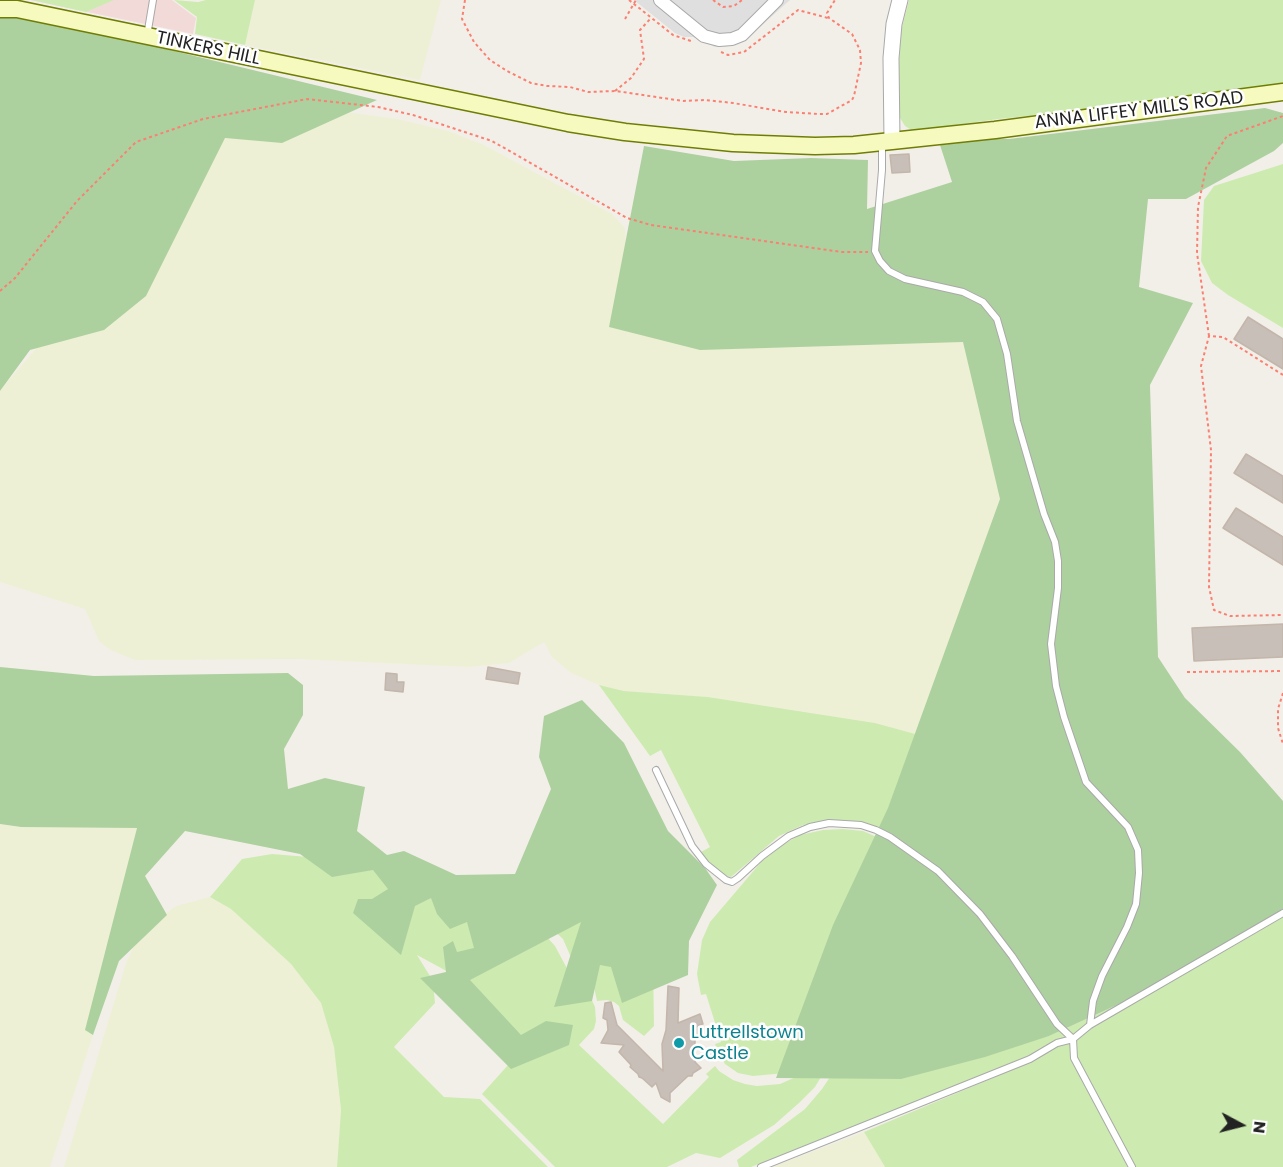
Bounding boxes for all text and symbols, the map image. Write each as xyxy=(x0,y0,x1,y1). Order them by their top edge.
street label: TINKERS HILL xyxy=(154,27,262,71)
street label: ANNA LIFFEY MILLS ROAD xyxy=(1033,87,1245,135)
place label: Luttrellstown Castle xyxy=(691,1022,804,1064)
marker: Luttrellstown Castle xyxy=(672,1036,686,1050)
north arrow xyxy=(1211,1095,1271,1155)
text: N xyxy=(1247,1120,1272,1135)

